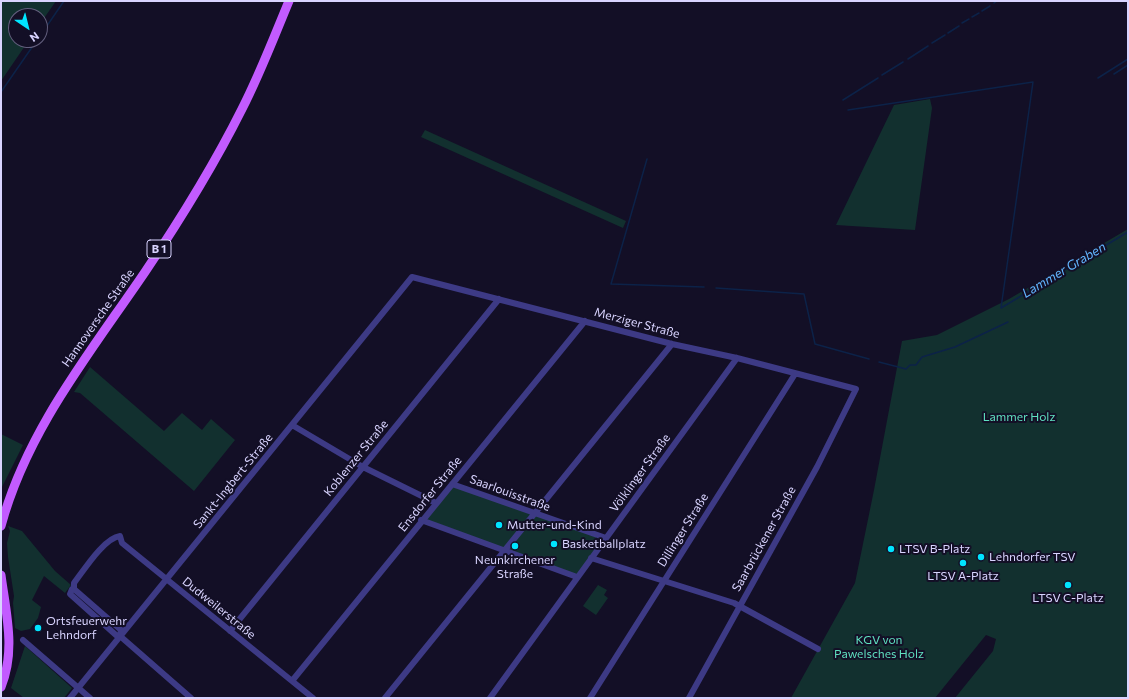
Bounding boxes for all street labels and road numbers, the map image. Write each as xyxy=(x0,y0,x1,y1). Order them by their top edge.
road number: B 1 xyxy=(147,240,171,258)
street label: Hannoversche Straße xyxy=(59,266,137,370)
street label: Merziger Straße xyxy=(593,305,681,341)
street label: Koblenzer Straße xyxy=(321,417,391,499)
street label: Sankt-Ingbert-Straße xyxy=(190,431,276,531)
street label: Völklinger Straße xyxy=(607,431,673,515)
street label: Ensdorfer Straße xyxy=(395,453,465,535)
street label: Saarlouisstraße xyxy=(468,472,552,514)
street label: Saarbrückener Straße xyxy=(729,484,799,594)
street label: Dillinger Straße xyxy=(655,490,711,570)
street label: Dudweilerstraße xyxy=(179,574,259,642)

